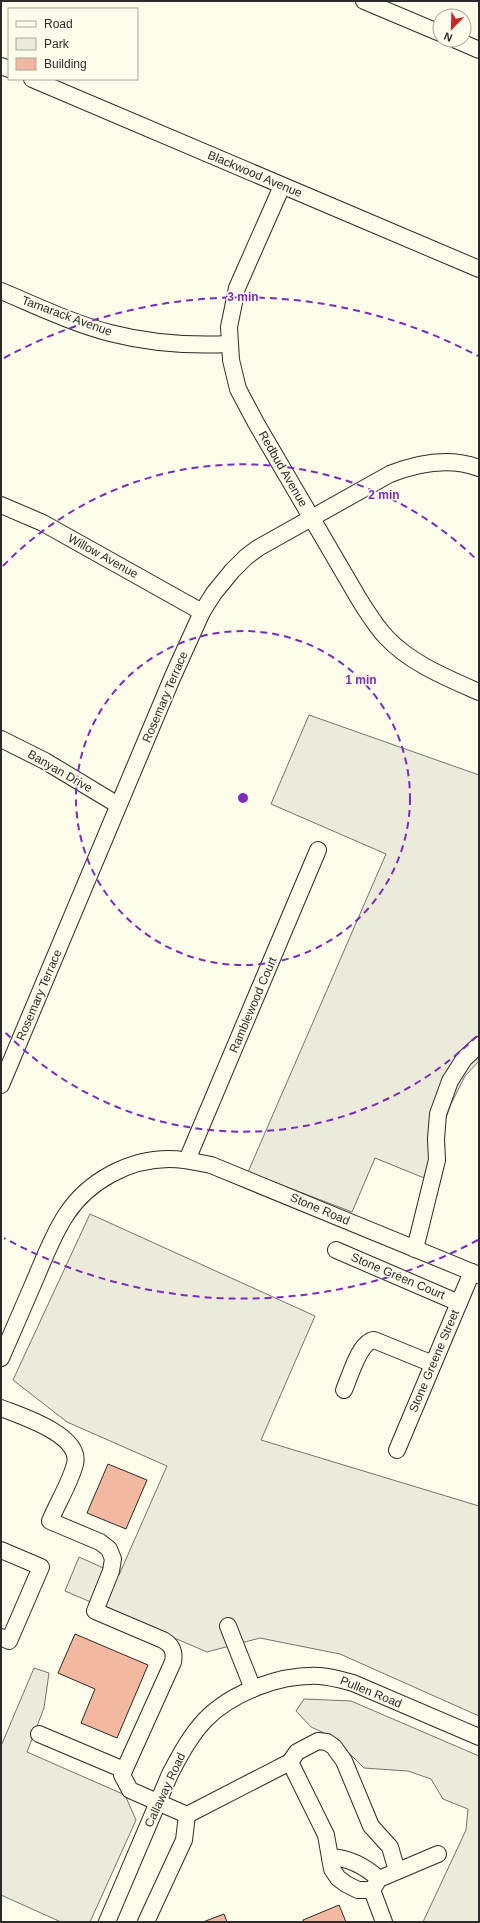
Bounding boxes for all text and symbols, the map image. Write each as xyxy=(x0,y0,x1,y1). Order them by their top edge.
legend xyxy=(8,8,138,80)
north arrow xyxy=(432,8,472,48)
text: Road xyxy=(44,17,73,31)
text: N xyxy=(442,30,454,44)
text: Park xyxy=(44,37,70,51)
text: Building xyxy=(44,57,87,71)
street label: Blackwood Avenue xyxy=(206,148,305,200)
text: 3 min xyxy=(227,290,259,304)
street label: Tamarack Avenue xyxy=(20,293,114,339)
street label: Redbud Avenue xyxy=(256,429,311,510)
text: 2 min xyxy=(368,488,400,502)
street label: Willow Avenue xyxy=(66,531,141,581)
street label: Rosemary Terrace xyxy=(139,649,191,745)
text: 1 min xyxy=(345,673,377,687)
street label: Banyan Drive xyxy=(25,747,95,795)
centre of rings xyxy=(236,791,250,805)
street label: Rosemary Terrace xyxy=(13,947,65,1043)
street label: Ramblewood Court xyxy=(226,954,280,1055)
street label: Stone Road xyxy=(288,1190,352,1228)
street label: Stone Green Court xyxy=(349,1250,448,1302)
street label: Stone Greene Street xyxy=(406,1307,462,1414)
street label: Pullen Road xyxy=(338,1673,404,1711)
street label: Callaway Road xyxy=(142,1750,188,1830)

